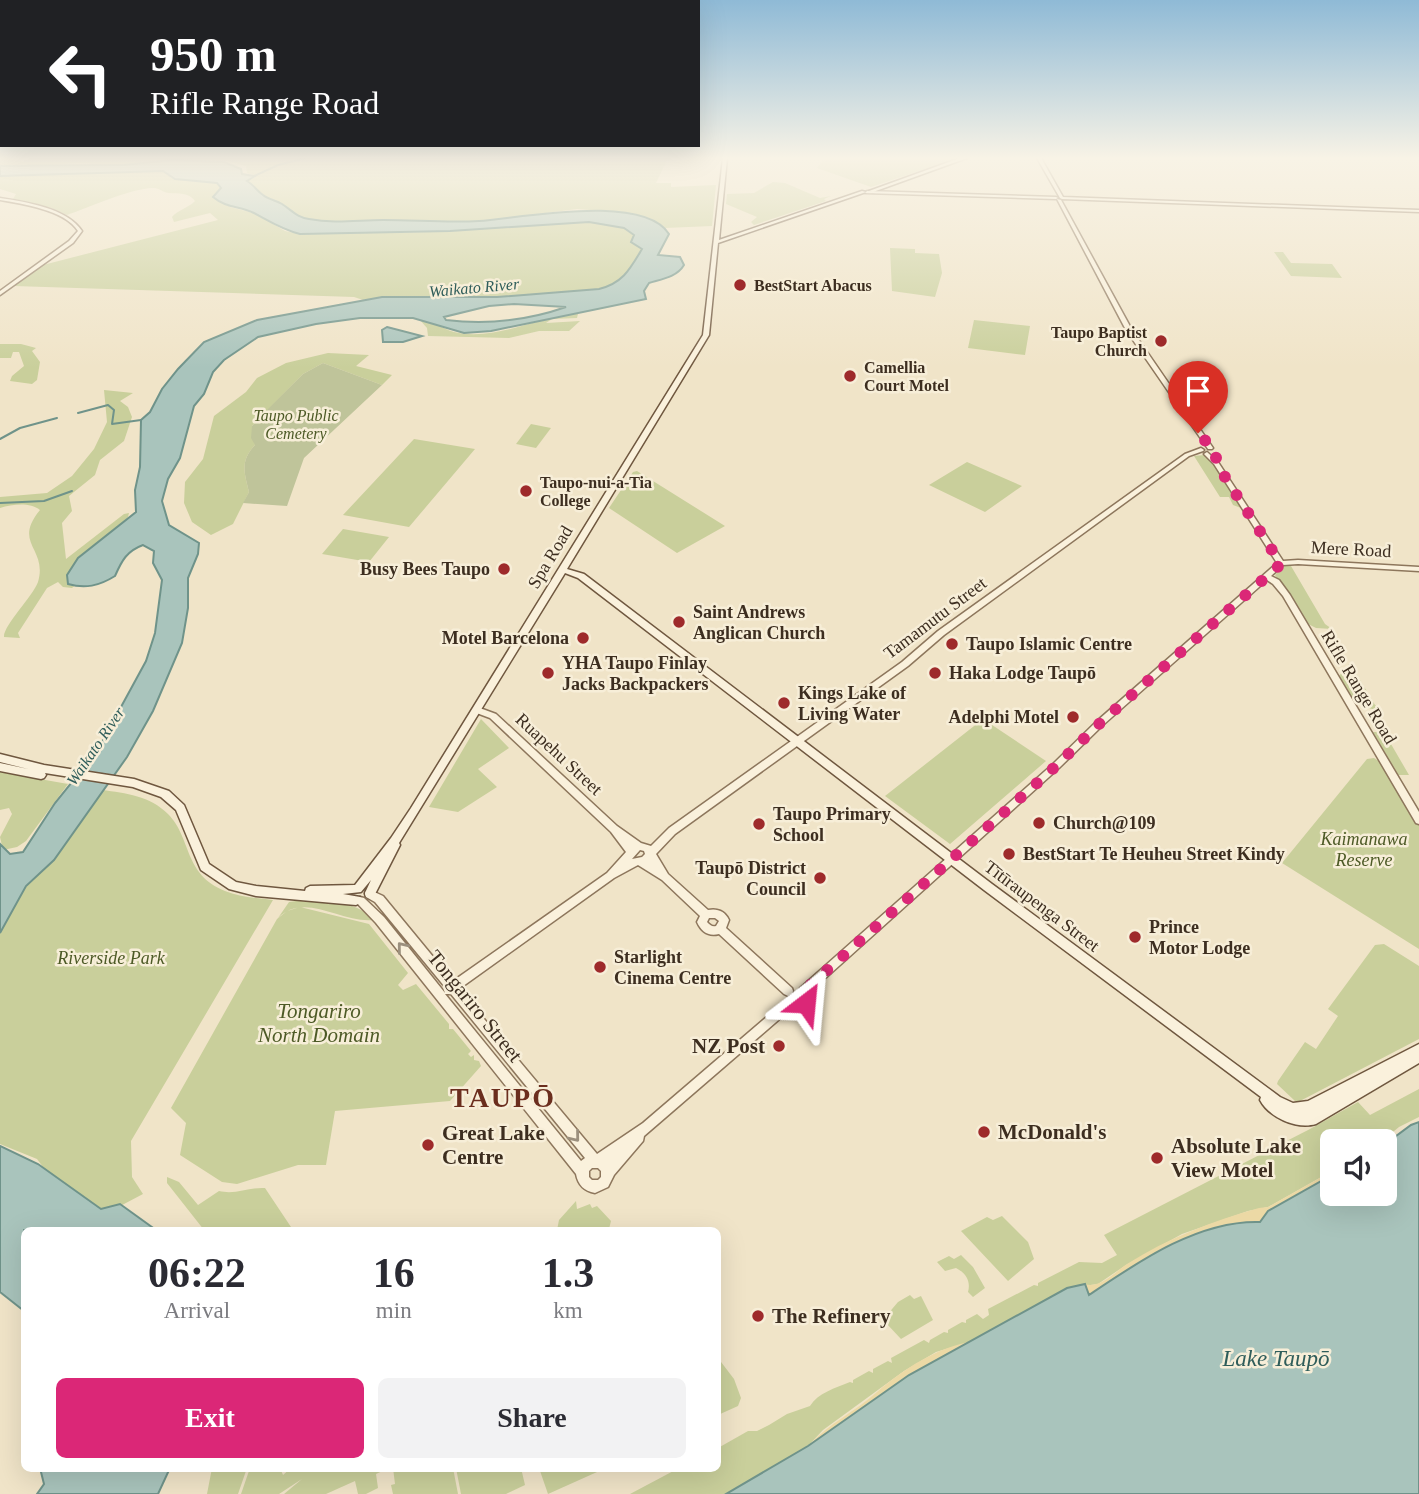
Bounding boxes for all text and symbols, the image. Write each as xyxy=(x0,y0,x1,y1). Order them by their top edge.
text: 950 m xyxy=(150,27,277,82)
icon: left xyxy=(35,28,126,119)
text: Rifle Range Road xyxy=(150,85,379,121)
water label: Waikato River xyxy=(428,275,521,300)
marker: BestStart Abacus xyxy=(732,277,748,293)
place label: BestStart Abacus xyxy=(754,277,872,294)
place label: Taupo Baptist Church xyxy=(1051,324,1148,359)
marker: Taupo Baptist Church xyxy=(1153,333,1169,349)
place label: Camellia Court Motel xyxy=(864,359,949,394)
pin xyxy=(1168,361,1228,433)
marker: Camellia Court Motel xyxy=(842,368,858,384)
icon: arrive xyxy=(1179,372,1217,410)
park label: Taupo Public Cemetery xyxy=(253,407,339,443)
place label: Taupo-nui-a-Tia College xyxy=(540,474,652,510)
marker: Taupo-nui-a-Tia College xyxy=(518,483,534,499)
street label: Spa Road xyxy=(524,522,576,592)
street label: Mere Road xyxy=(1310,537,1392,561)
place label: Busy Bees Taupo xyxy=(360,559,490,579)
marker: Busy Bees Taupo xyxy=(496,561,512,577)
street label: Tamamutu Street xyxy=(880,573,990,663)
place label: Saint Andrews Anglican Church xyxy=(693,602,825,643)
marker: Saint Andrews Anglican Church xyxy=(671,614,687,630)
street label: Rifle Range Road xyxy=(1317,627,1401,747)
place label: Motel Barcelona xyxy=(442,628,569,648)
marker: Motel Barcelona xyxy=(575,630,591,646)
place label: Taupo Islamic Centre xyxy=(966,634,1132,654)
marker: Taupo Islamic Centre xyxy=(944,636,960,652)
place label: YHA Taupo Finlay Jacks Backpackers xyxy=(562,653,709,694)
place label: Haka Lodge Taupō xyxy=(949,663,1096,683)
marker: YHA Taupo Finlay Jacks Backpackers xyxy=(540,665,556,681)
marker: Haka Lodge Taupō xyxy=(927,665,943,681)
place label: Kings Lake of Living Water xyxy=(798,683,907,724)
marker: Kings Lake of Living Water xyxy=(776,695,792,711)
water label: Waikato River xyxy=(63,703,128,789)
place label: Adelphi Motel xyxy=(949,707,1059,727)
street label: Ruapehu Street xyxy=(512,709,606,799)
marker: Adelphi Motel xyxy=(1065,709,1081,725)
place label: Taupo Primary School xyxy=(773,804,891,845)
place label: Church@109 xyxy=(1053,813,1155,833)
marker: Church@109 xyxy=(1031,815,1047,831)
marker: Taupo Primary School xyxy=(751,816,767,832)
park label: Kaimanawa Reserve xyxy=(1319,829,1408,870)
place label: BestStart Te Heuheu Street Kindy xyxy=(1023,844,1285,864)
marker: BestStart Te Heuheu Street Kindy xyxy=(1001,846,1017,862)
street label: Tītīraupenga Street xyxy=(981,856,1103,956)
place label: Taupō District Council xyxy=(695,858,806,899)
marker: Taupō District Council xyxy=(812,870,828,886)
place label: Prince Motor Lodge xyxy=(1149,917,1250,958)
marker: Prince Motor Lodge xyxy=(1127,929,1143,945)
one-way arrow xyxy=(398,942,410,955)
street label: Tongariro Street xyxy=(423,945,527,1067)
place label: Starlight Cinema Centre xyxy=(614,947,731,988)
park label: Riverside Park xyxy=(56,948,166,968)
marker: Starlight Cinema Centre xyxy=(592,959,608,975)
position arrow xyxy=(769,966,843,1040)
park label: Tongariro North Domain xyxy=(257,999,380,1047)
place label: NZ Post xyxy=(692,1034,765,1058)
marker: NZ Post xyxy=(771,1038,787,1054)
district label: TAUPŌ xyxy=(450,1082,556,1113)
place label: McDonald's xyxy=(998,1120,1107,1144)
place label: Great Lake Centre xyxy=(442,1121,545,1169)
marker: McDonald's xyxy=(976,1124,992,1140)
one-way arrow xyxy=(566,1129,579,1141)
map controls xyxy=(1320,1129,1397,1206)
button: sound xyxy=(1320,1129,1397,1206)
place label: Absolute Lake View Motel xyxy=(1171,1134,1301,1182)
marker: Great Lake Centre xyxy=(420,1137,436,1153)
marker: Absolute Lake View Motel xyxy=(1149,1150,1165,1166)
text: 06:22 xyxy=(148,1250,246,1296)
text: 16 xyxy=(373,1250,415,1296)
text: 1.3 xyxy=(542,1250,594,1296)
text: Arrival xyxy=(164,1298,230,1323)
text: min xyxy=(376,1298,412,1323)
text: km xyxy=(553,1298,583,1323)
place label: The Refinery xyxy=(772,1304,891,1328)
marker: The Refinery xyxy=(750,1308,766,1324)
water label: Lake Taupō xyxy=(1221,1346,1330,1371)
button: Exit xyxy=(56,1378,364,1458)
button: Share xyxy=(378,1378,686,1458)

